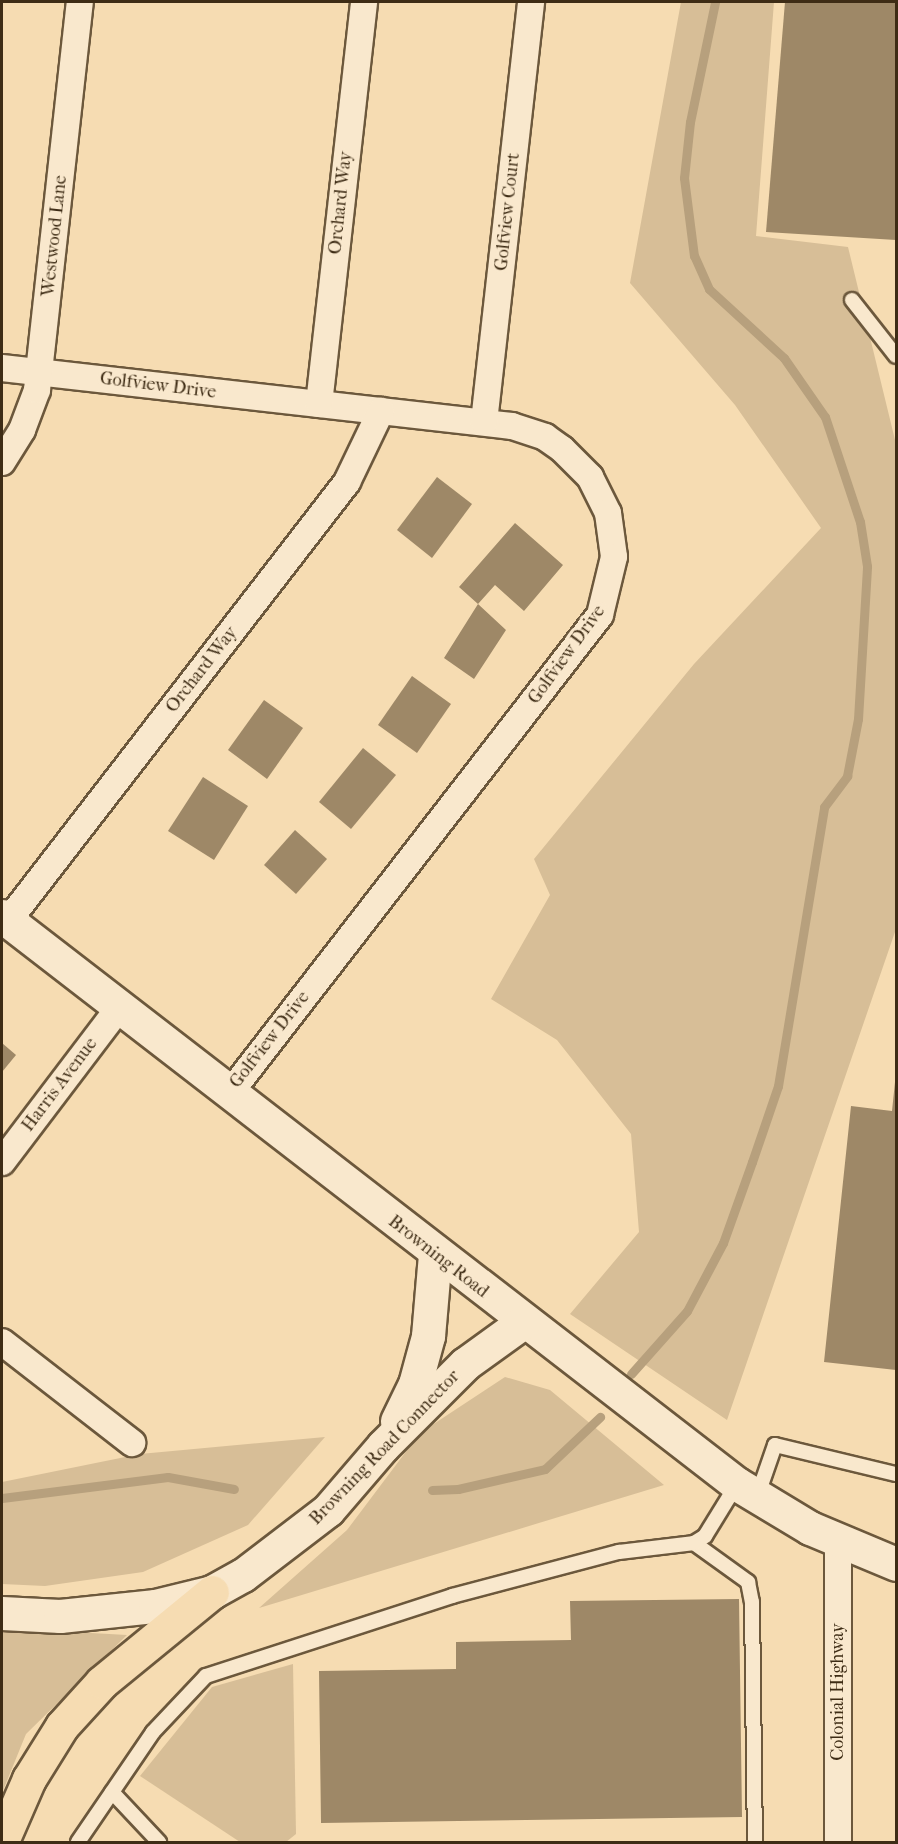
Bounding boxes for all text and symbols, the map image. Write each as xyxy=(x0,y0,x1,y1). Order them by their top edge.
street label: Orchard Way xyxy=(325,151,357,255)
street label: Golfview Court xyxy=(491,152,525,272)
street label: Westwood Lane xyxy=(38,174,72,298)
street label: Golfview Drive xyxy=(99,368,217,404)
street label: Golfview Drive xyxy=(524,601,610,709)
street label: Orchard Way xyxy=(162,623,242,717)
street label: Golfview Drive xyxy=(226,987,314,1093)
street label: Harris Avenue xyxy=(18,1034,102,1136)
street label: Browning Road xyxy=(384,1211,492,1303)
street label: Browning Road Connector xyxy=(305,1366,465,1530)
street label: Colonial Highway xyxy=(827,1623,849,1761)

